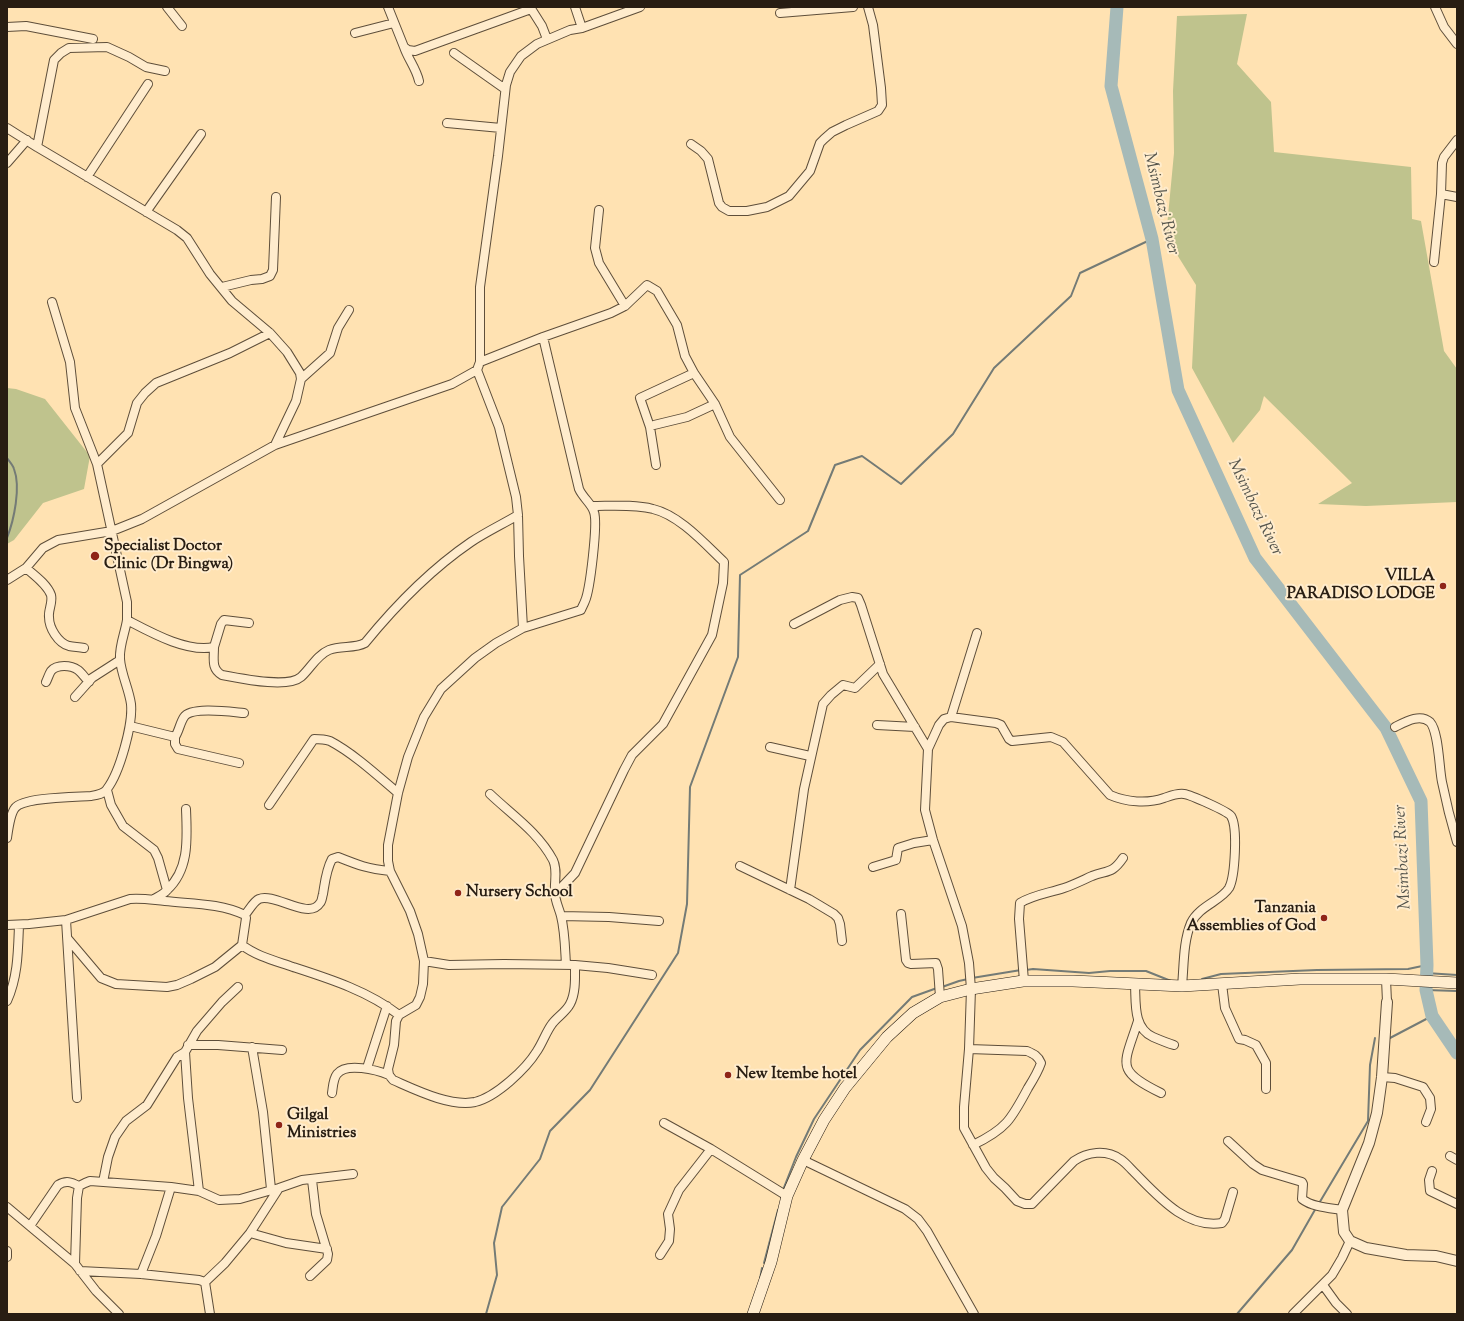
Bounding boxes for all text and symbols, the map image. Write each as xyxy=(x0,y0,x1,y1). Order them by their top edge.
water label: Msimbazi River xyxy=(1137,151,1183,257)
water label: Msimbazi River xyxy=(1222,456,1286,560)
place label: Specialist Doctor Clinic (Dr Bingwa) xyxy=(104,537,233,575)
marker: Specialist Doctor Clinic (Dr Bingwa) xyxy=(89,550,101,562)
place label: VILLA PARADISO LODGE xyxy=(1287,567,1435,605)
marker: VILLA PARADISO LODGE xyxy=(1438,581,1448,591)
water label: Msimbazi River xyxy=(1391,804,1417,910)
place label: Nursery School xyxy=(466,883,573,903)
marker: Nursery School xyxy=(453,888,463,898)
place label: Tanzania Assemblies of God xyxy=(1187,899,1316,937)
marker: Tanzania Assemblies of God xyxy=(1319,913,1329,923)
place label: New Itembe hotel xyxy=(736,1065,857,1085)
marker: New Itembe hotel xyxy=(723,1070,733,1080)
place label: Gilgal Ministries xyxy=(287,1106,356,1144)
marker: Gilgal Ministries xyxy=(274,1120,284,1130)

